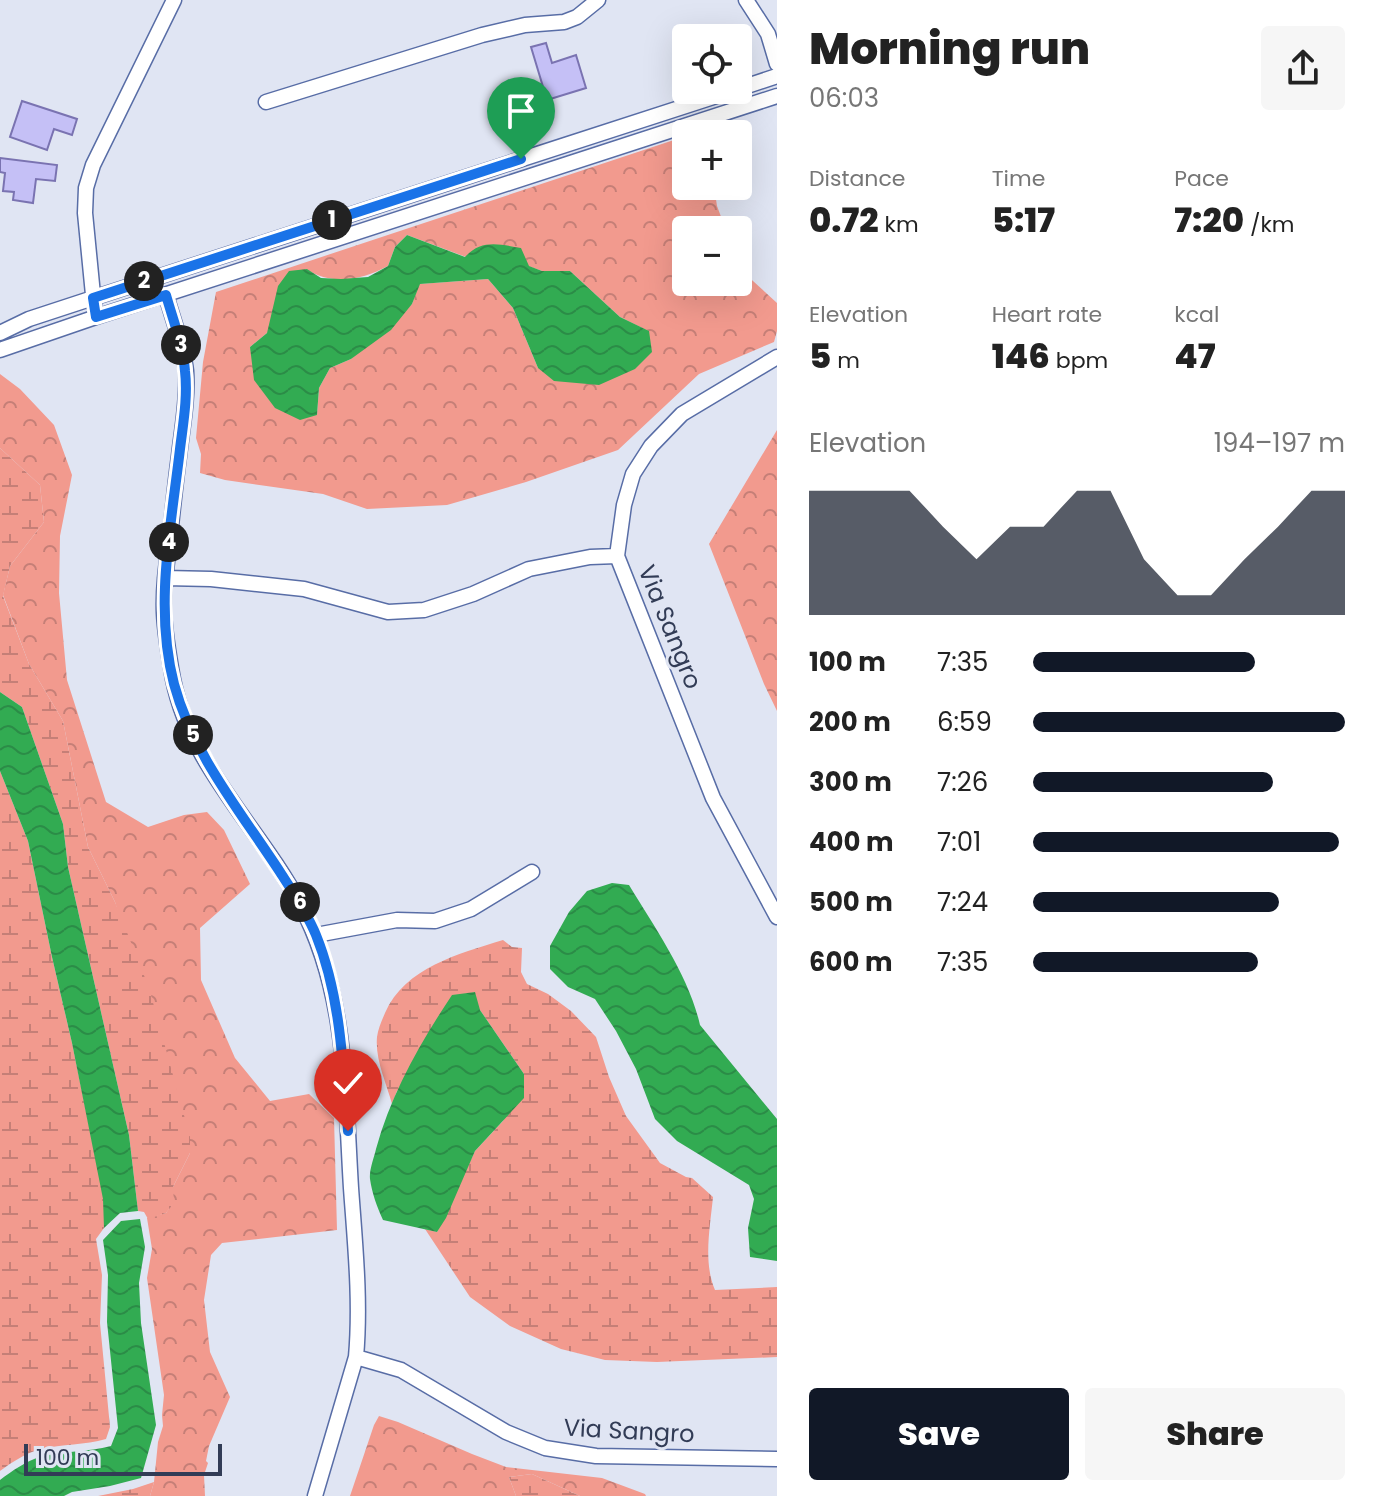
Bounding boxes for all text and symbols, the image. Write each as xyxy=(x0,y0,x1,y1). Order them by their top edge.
text: Morning run xyxy=(809,18,1090,79)
map controls xyxy=(672,24,752,296)
button: locate xyxy=(672,24,752,104)
button: share xyxy=(1261,26,1345,110)
pin xyxy=(487,77,555,159)
text: 06:03 xyxy=(809,80,879,116)
icon: arrive xyxy=(499,89,543,133)
button: + xyxy=(672,120,752,200)
text: Distance xyxy=(809,163,905,194)
text: Time xyxy=(992,163,1045,194)
text: Pace xyxy=(1174,163,1229,194)
text: 0.72 xyxy=(809,196,879,244)
text: 5:17 xyxy=(992,196,1055,244)
text: 7:20 xyxy=(1174,196,1244,244)
pin: 1 xyxy=(312,200,352,240)
text: 1 xyxy=(328,204,336,235)
text: km xyxy=(879,209,919,240)
text: /km xyxy=(1244,209,1294,240)
button: − xyxy=(672,216,752,296)
pin: 2 xyxy=(124,261,164,301)
text: 2 xyxy=(138,265,150,296)
text: Elevation xyxy=(809,299,908,330)
text: Heart rate xyxy=(992,299,1102,330)
text: kcal xyxy=(1174,299,1219,330)
pin: 3 xyxy=(161,325,201,365)
text: 3 xyxy=(174,329,188,360)
text: 5 xyxy=(809,332,831,380)
text: 146 xyxy=(992,332,1050,380)
text: 47 xyxy=(1174,332,1216,380)
text: m xyxy=(831,345,860,376)
text: bpm xyxy=(1050,345,1108,376)
text: Elevation xyxy=(809,425,926,461)
text: 194–197 m xyxy=(1214,425,1345,461)
pin: 4 xyxy=(149,522,189,562)
text: 4 xyxy=(162,526,176,557)
street label: Via Sangro xyxy=(631,560,710,694)
text: 100 m xyxy=(809,644,886,680)
text: 7:35 xyxy=(937,644,988,680)
text: 200 m xyxy=(809,704,891,740)
text: 6:59 xyxy=(937,704,992,740)
pin: 5 xyxy=(173,715,213,755)
text: 5 xyxy=(186,719,200,750)
text: 300 m xyxy=(809,764,892,800)
text: 7:26 xyxy=(937,764,988,800)
text: 400 m xyxy=(809,824,894,860)
text: 7:01 xyxy=(937,824,981,860)
pin: 6 xyxy=(280,882,320,922)
text: 500 m xyxy=(809,884,893,920)
text: 7:24 xyxy=(937,884,988,920)
text: 6 xyxy=(293,886,307,917)
text: 600 m xyxy=(809,944,893,980)
text: 7:35 xyxy=(937,944,988,980)
pin xyxy=(314,1049,382,1131)
icon: check xyxy=(326,1061,370,1105)
button: Save xyxy=(809,1388,1069,1480)
button: Share xyxy=(1085,1388,1345,1480)
street label: Via Sangro xyxy=(563,1411,695,1450)
scale bar xyxy=(24,1440,222,1476)
text: 100 m xyxy=(36,1442,99,1473)

